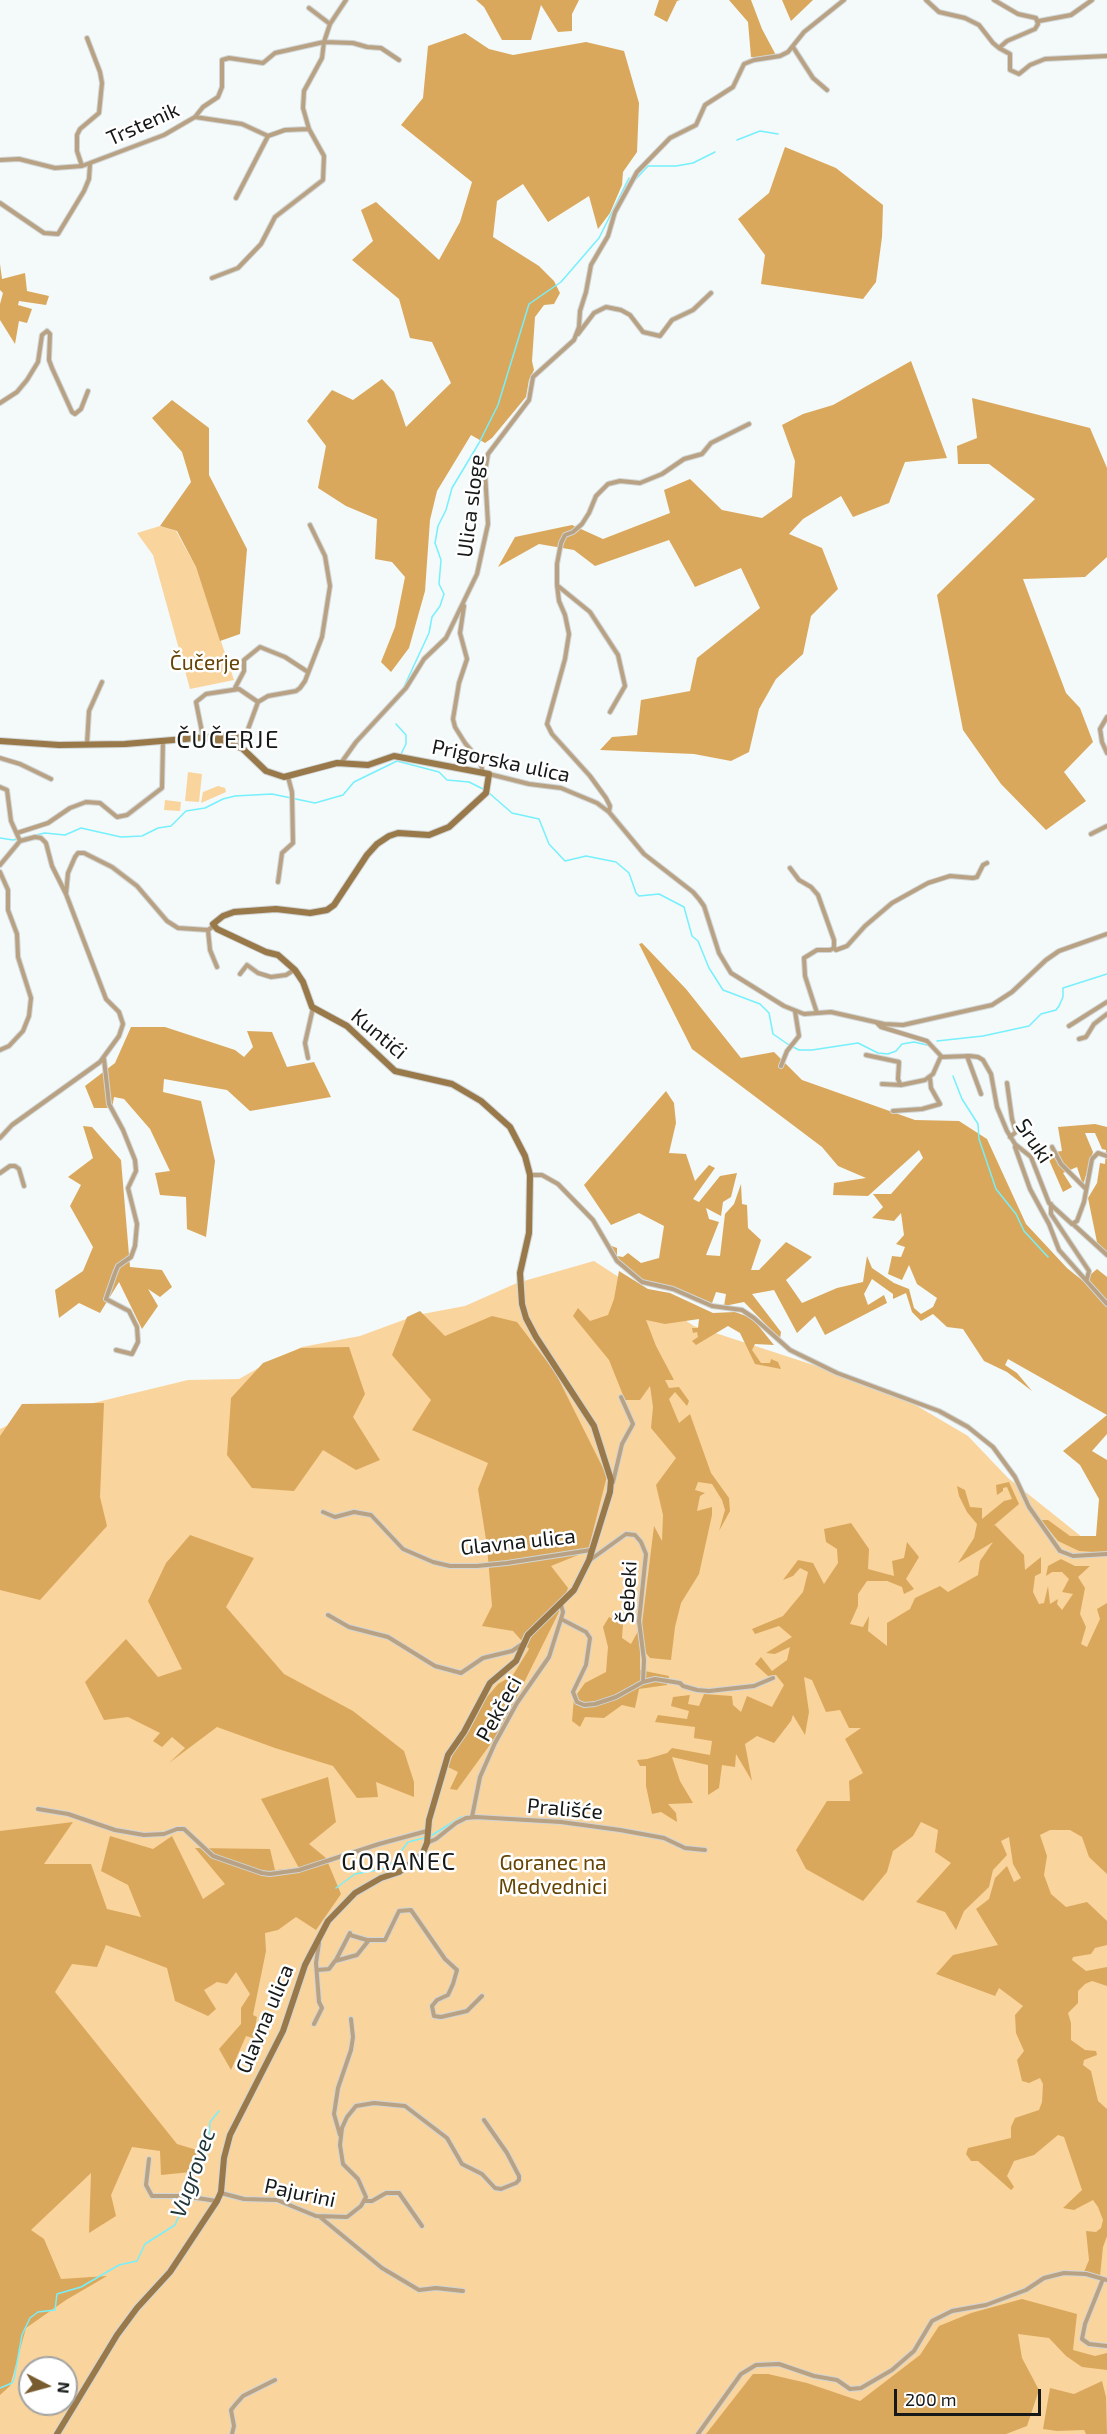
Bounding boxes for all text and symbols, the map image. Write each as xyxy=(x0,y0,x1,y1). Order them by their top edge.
street label: Trstenik xyxy=(103,97,183,151)
street label: Ulica sloge xyxy=(452,453,490,559)
park label: Čučerje xyxy=(170,650,240,676)
district label: ČUČERJE xyxy=(176,726,280,754)
street label: Prigorska ulica xyxy=(430,734,572,788)
street label: Kuntići xyxy=(346,1003,412,1065)
street label: Sruki xyxy=(1010,1114,1058,1168)
street label: Glavna ulica xyxy=(459,1523,577,1561)
street label: Šebeki xyxy=(614,1560,642,1624)
street label: Pekčeci xyxy=(471,1672,527,1746)
street label: Prališće xyxy=(526,1793,604,1825)
district label: GORANEC xyxy=(341,1848,457,1876)
park label: Goranec na Medvednici xyxy=(499,1850,607,1900)
street label: Glavna ulica xyxy=(231,1961,299,2077)
water label: Vugrovec xyxy=(165,2125,221,2221)
street label: Pajurini xyxy=(262,2173,338,2213)
north arrow xyxy=(18,2356,78,2416)
scale bar xyxy=(897,2377,1044,2415)
text: N xyxy=(54,2381,74,2394)
text: 200 m xyxy=(905,2388,957,2410)

